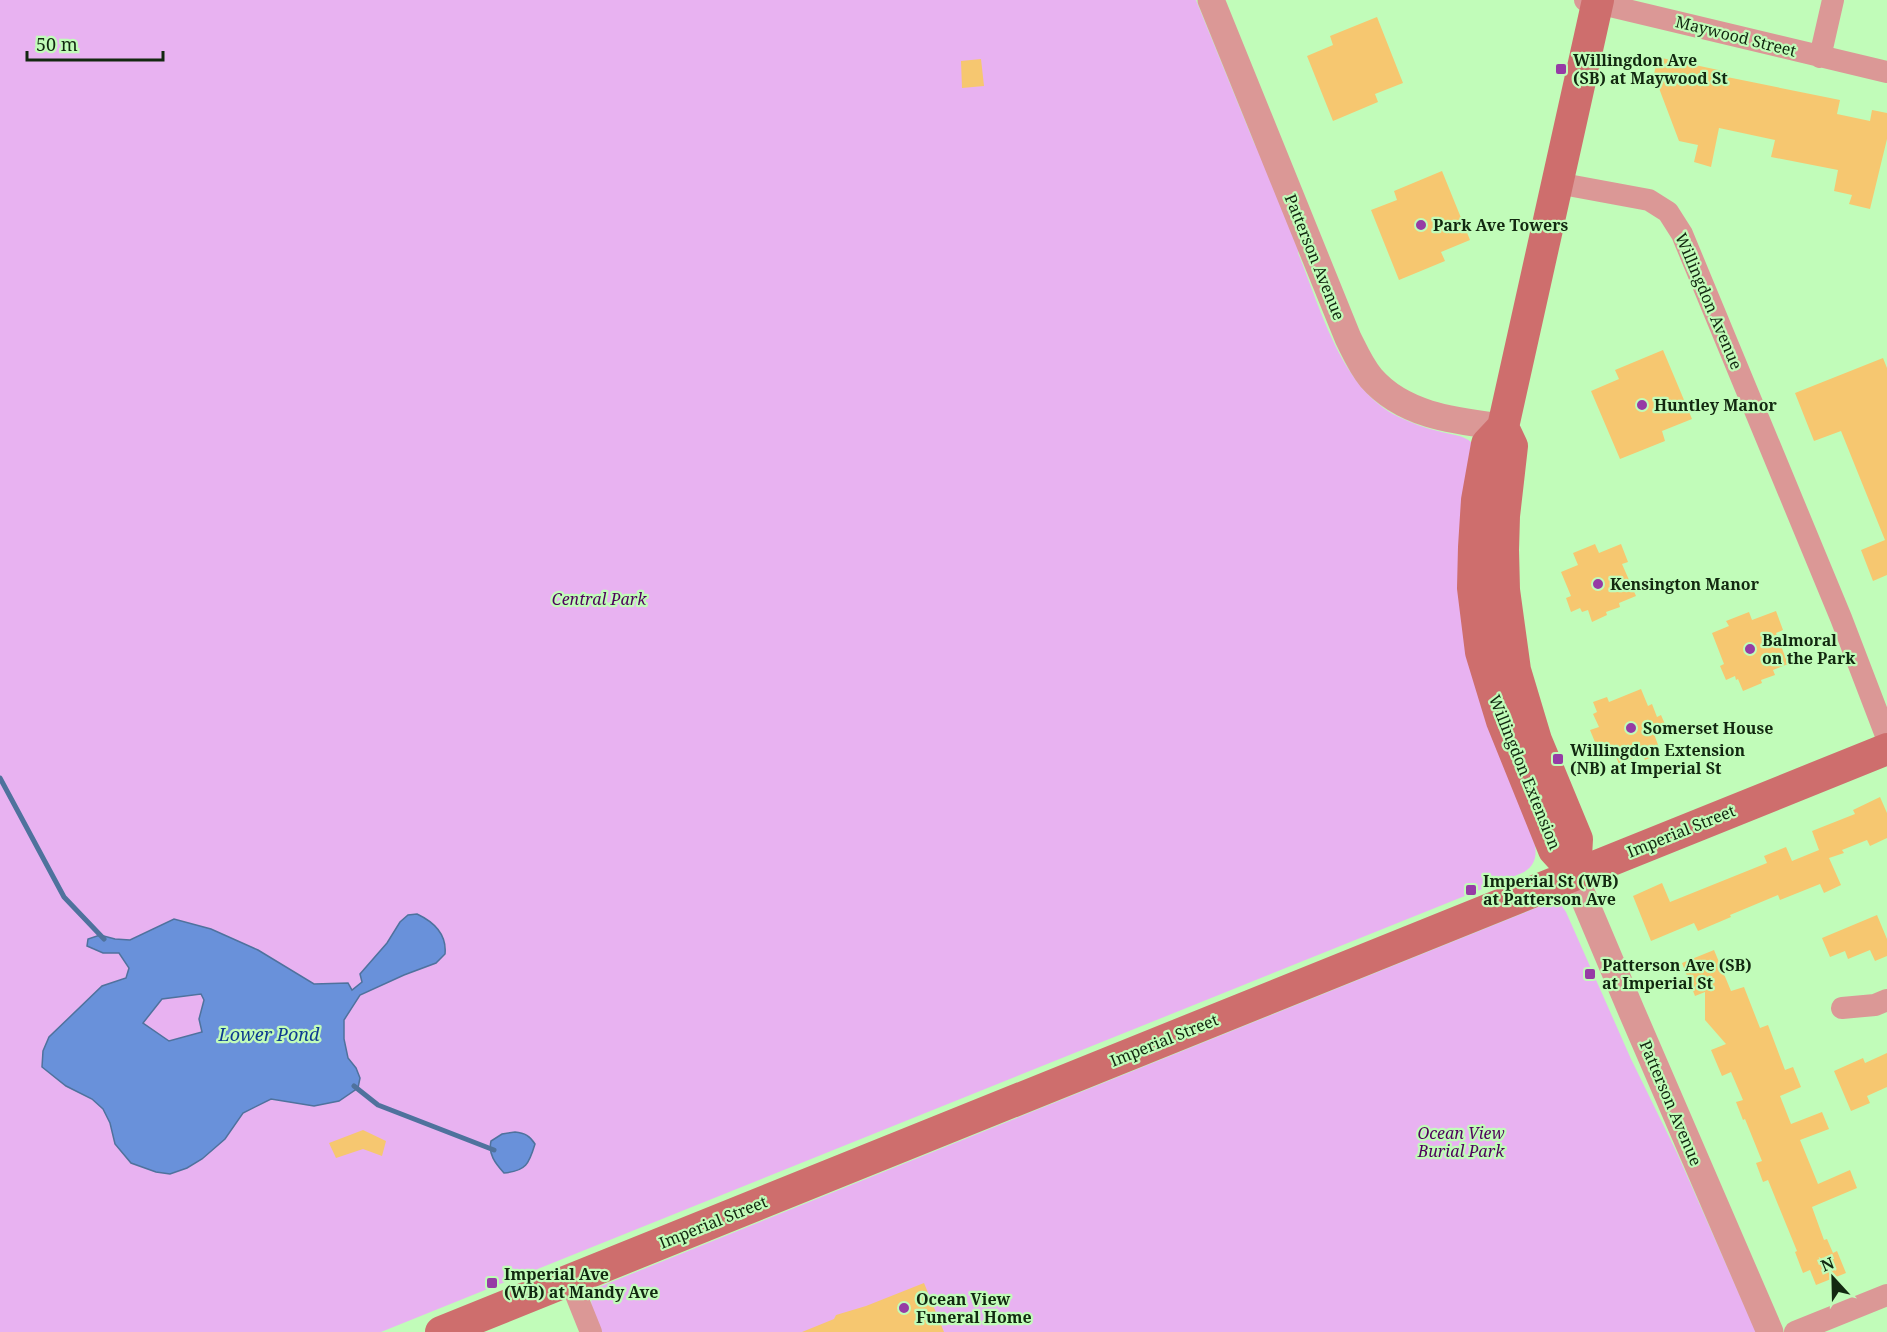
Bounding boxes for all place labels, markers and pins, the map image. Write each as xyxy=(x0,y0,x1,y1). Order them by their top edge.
place label: Willingdon Ave (SB) at Maywood St xyxy=(1573,49,1728,89)
marker: Willingdon Ave (SB) at Maywood St xyxy=(1554,62,1568,76)
place label: Park Ave Towers xyxy=(1433,214,1568,236)
marker: Park Ave Towers xyxy=(1414,218,1428,232)
place label: Huntley Manor xyxy=(1654,394,1777,416)
marker: Huntley Manor xyxy=(1635,398,1649,412)
place label: Kensington Manor xyxy=(1610,573,1760,595)
marker: Kensington Manor xyxy=(1591,577,1605,591)
place label: Balmoral on the Park xyxy=(1762,629,1856,669)
marker: Balmoral on the Park xyxy=(1743,642,1757,656)
place label: Somerset House xyxy=(1643,717,1773,739)
marker: Somerset House xyxy=(1624,721,1638,735)
place label: Willingdon Extension (NB) at Imperial St xyxy=(1570,739,1746,779)
marker: Willingdon Extension (NB) at Imperial St xyxy=(1551,752,1565,766)
place label: Imperial St (WB) at Patterson Ave xyxy=(1483,870,1619,910)
marker: Imperial St (WB) at Patterson Ave xyxy=(1464,883,1478,897)
place label: Patterson Ave (SB) at Imperial St xyxy=(1602,954,1752,994)
marker: Patterson Ave (SB) at Imperial St xyxy=(1583,967,1597,981)
place label: Imperial Ave (WB) at Mandy Ave xyxy=(504,1263,658,1303)
marker: Imperial Ave (WB) at Mandy Ave xyxy=(485,1276,499,1290)
place label: Ocean View Funeral Home xyxy=(916,1288,1032,1328)
marker: Ocean View Funeral Home xyxy=(897,1301,911,1315)

